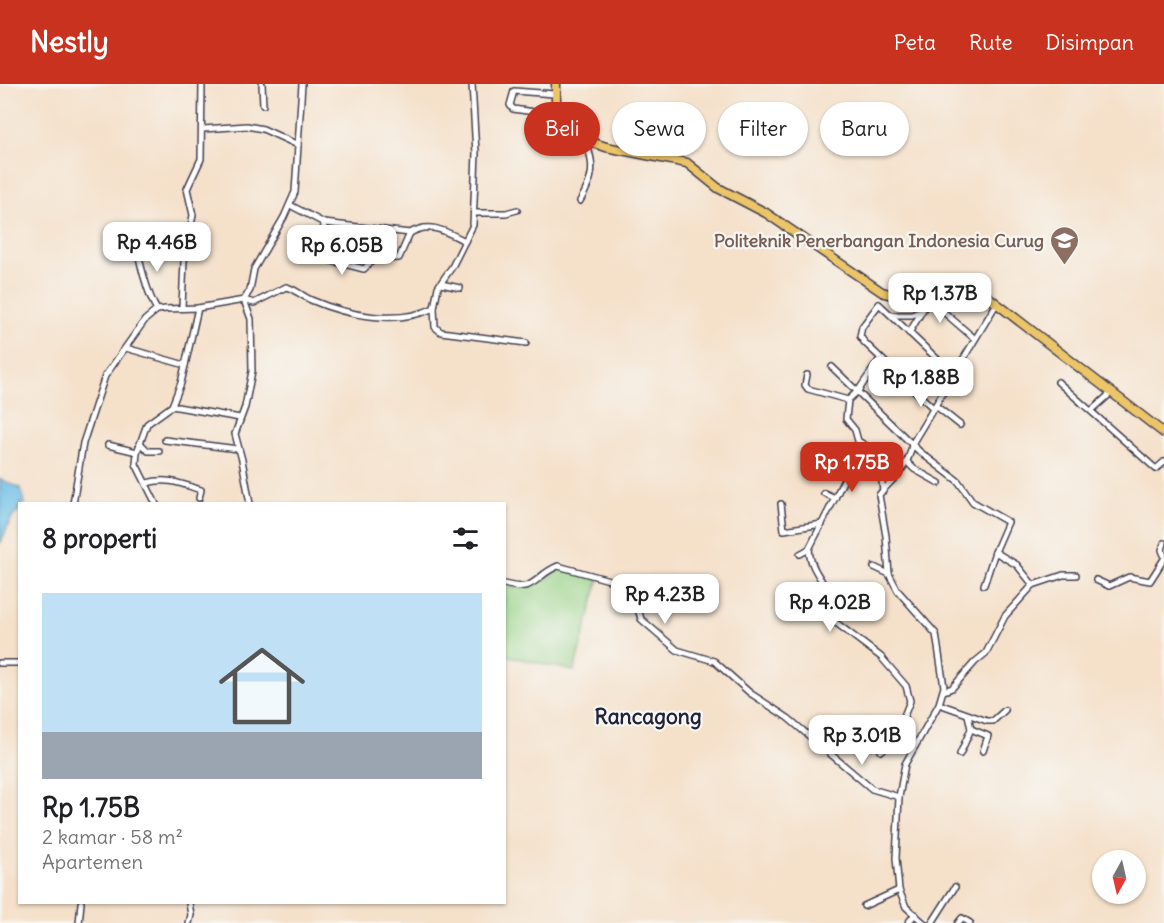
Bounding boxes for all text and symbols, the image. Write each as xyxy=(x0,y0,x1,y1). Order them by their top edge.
text: Nestly xyxy=(30,24,109,60)
text: Peta xyxy=(894,29,936,56)
text: Rute xyxy=(969,29,1013,56)
text: Disimpan xyxy=(1046,29,1134,56)
chip: Beli xyxy=(524,102,600,156)
chip: Sewa xyxy=(612,102,706,156)
chip: Filter xyxy=(718,102,808,156)
chip: Baru xyxy=(820,102,909,156)
pin: Rp 4.46B xyxy=(95,222,219,273)
school or university icon: Politeknik Penerbangan Indonesia Curug xyxy=(1049,224,1081,266)
pin: Rp 6.05B xyxy=(280,225,404,276)
text: Rp 4.46B xyxy=(117,229,197,254)
place label: Politeknik Penerbangan Indonesia Curug xyxy=(714,229,1044,252)
text: Rp 6.05B xyxy=(301,232,383,257)
pin: Rp 1.37B xyxy=(878,273,1002,324)
text: Rp 1.37B xyxy=(902,280,978,305)
pin: Rp 1.88B xyxy=(859,357,983,408)
text: Rp 1.88B xyxy=(882,364,960,389)
pin: Rp 1.75B xyxy=(790,442,914,493)
text: Rp 1.75B xyxy=(814,449,890,474)
text: 8 properti xyxy=(42,522,157,555)
icon: filters xyxy=(449,522,482,555)
pin: Rp 4.23B xyxy=(603,574,727,625)
text: Rp 4.23B xyxy=(625,581,705,606)
pin: Rp 4.02B xyxy=(768,582,892,633)
text: Rp 4.02B xyxy=(789,589,871,614)
icon: home xyxy=(208,632,316,740)
district label: Rancagong xyxy=(594,703,702,730)
pin: Rp 3.01B xyxy=(800,715,924,766)
text: Rp 3.01B xyxy=(823,722,901,747)
text: Rp 1.75B xyxy=(42,791,140,824)
text: 2 kamar · 58 m² xyxy=(42,824,183,849)
text: Apartemen xyxy=(42,849,143,874)
north arrow xyxy=(1092,850,1146,904)
map controls xyxy=(1092,850,1146,904)

